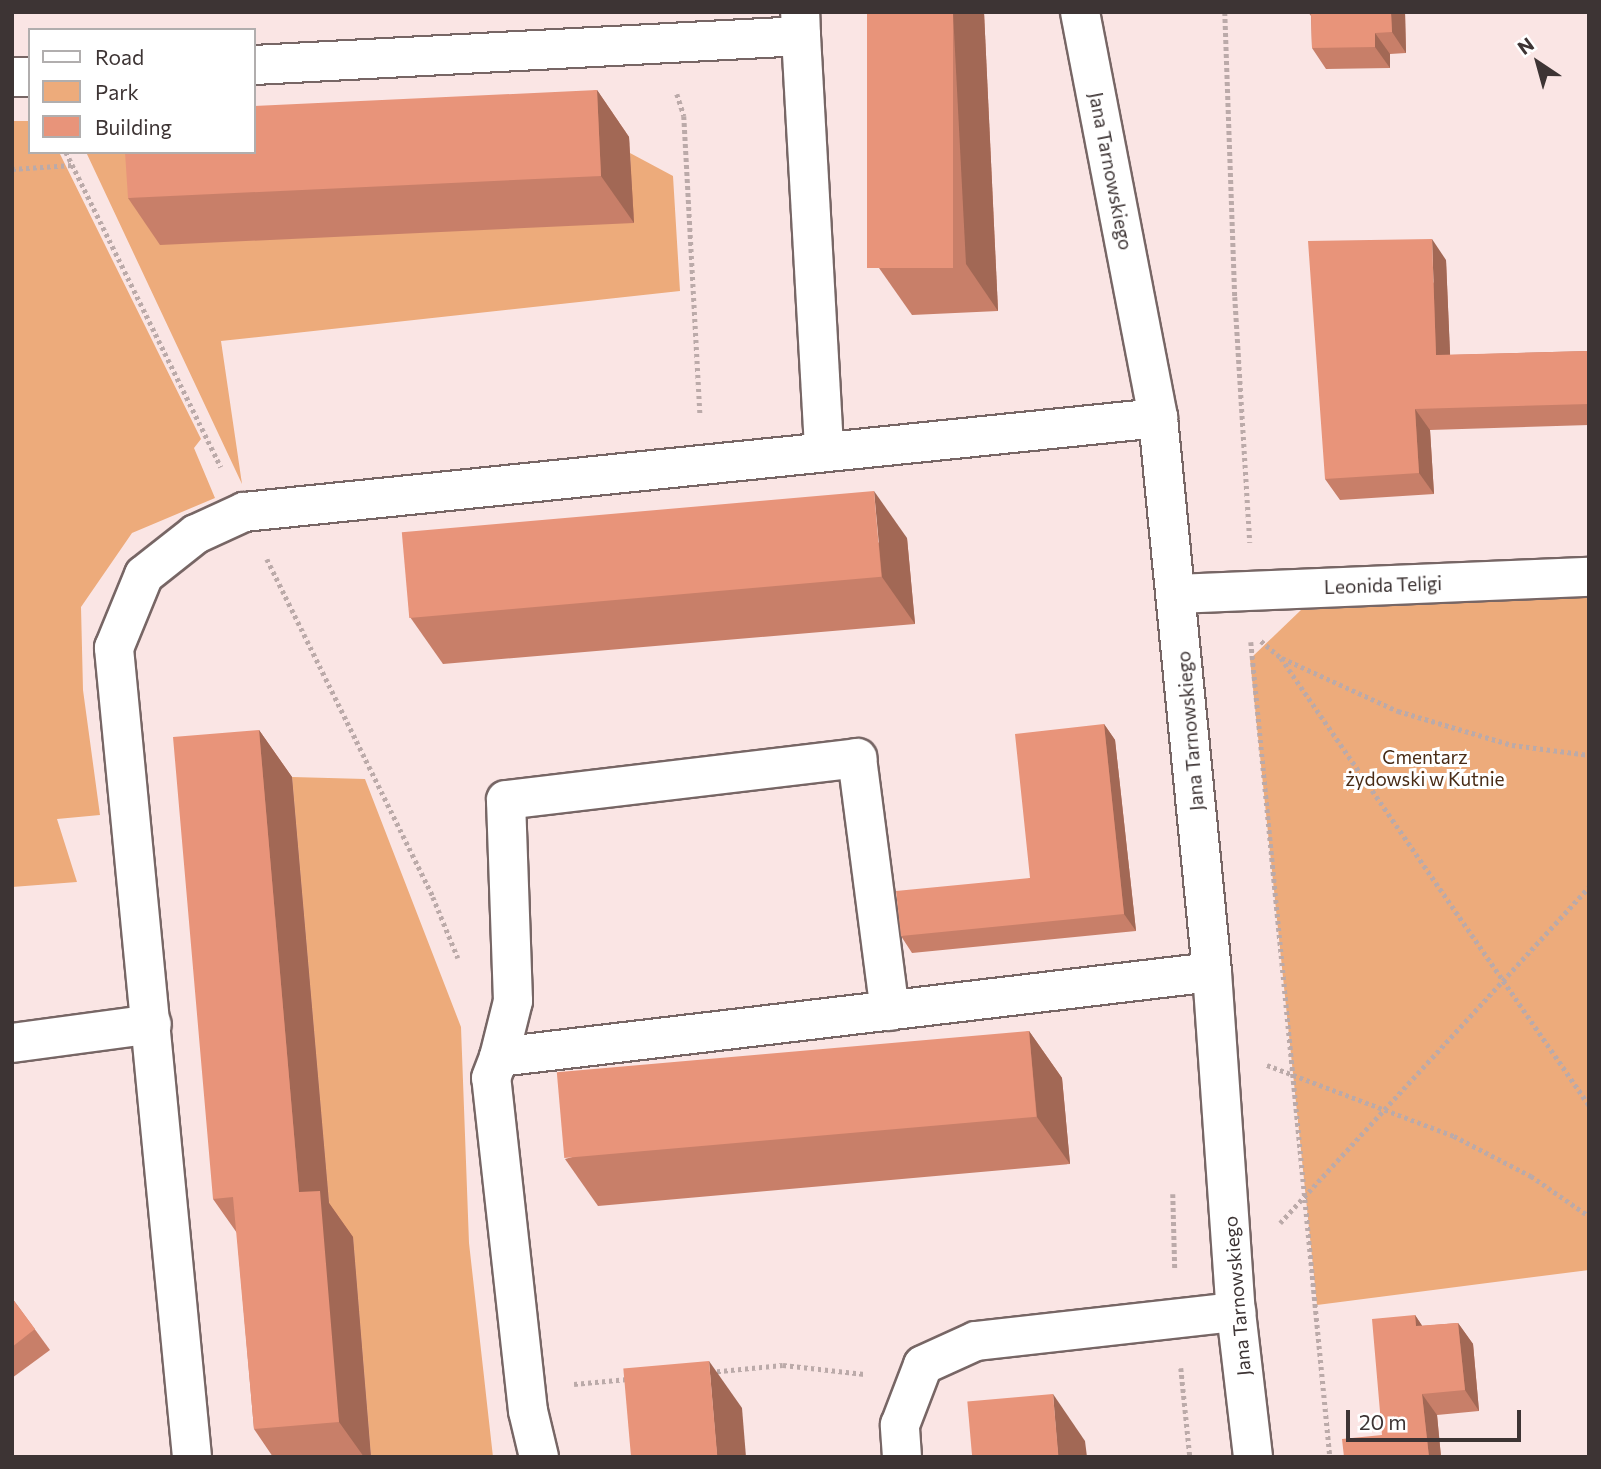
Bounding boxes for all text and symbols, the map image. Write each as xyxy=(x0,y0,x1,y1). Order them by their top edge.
legend xyxy=(28,28,256,154)
north arrow xyxy=(1503,28,1573,98)
text: N xyxy=(1513,32,1538,59)
text: Road xyxy=(95,44,144,69)
text: Park xyxy=(95,79,139,104)
street label: Jana Tarnowskiego xyxy=(1085,90,1137,252)
text: Building xyxy=(95,114,172,139)
street label: Leonida Teligi xyxy=(1324,572,1442,598)
street label: Jana Tarnowskiego xyxy=(1172,650,1208,812)
park label: Cmentarz żydowski w Kutnie xyxy=(1345,746,1505,790)
street label: Jana Tarnowskiego xyxy=(1219,1215,1255,1377)
scale bar xyxy=(1349,1396,1524,1440)
text: 20 m xyxy=(1359,1409,1407,1434)

